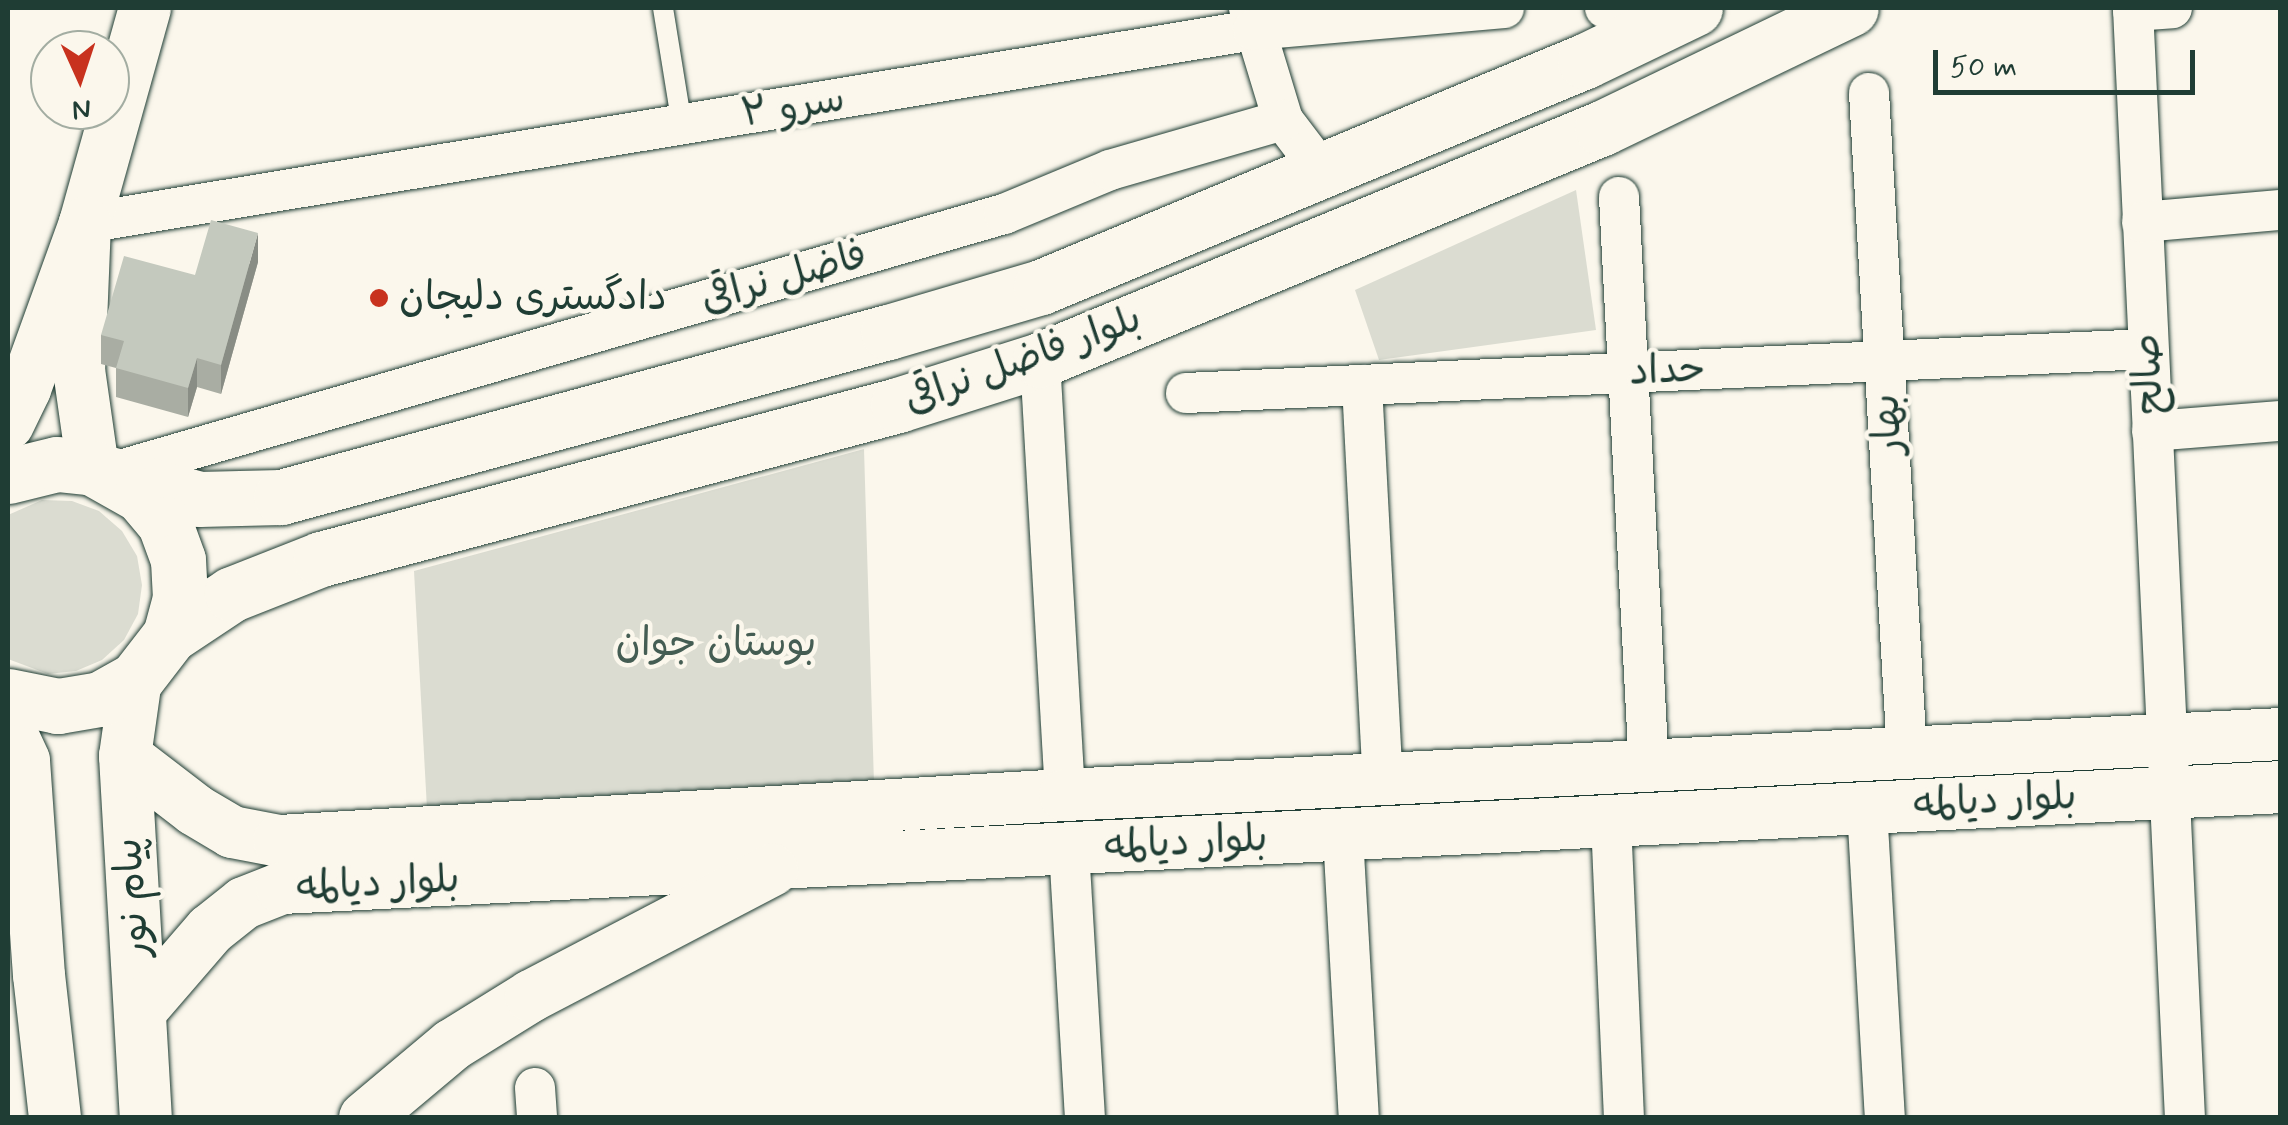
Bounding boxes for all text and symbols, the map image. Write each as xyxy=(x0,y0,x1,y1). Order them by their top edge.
north arrow xyxy=(30,30,130,130)
scale bar xyxy=(1938,30,2200,92)
text: 50 m xyxy=(1950,48,2017,87)
street label: سرو ۲ xyxy=(738,75,848,139)
text: N xyxy=(71,89,92,127)
street label: فاضل نراقی xyxy=(695,231,873,325)
place label: دادگستری دلیجان xyxy=(399,274,667,322)
marker: دادگستری دلیجان xyxy=(368,287,390,309)
street label: بلوار فاضل نراقی xyxy=(898,295,1148,425)
street label: صالح xyxy=(2123,332,2175,416)
street label: حداد xyxy=(1628,345,1704,397)
street label: بهار xyxy=(1862,392,1914,456)
park label: بوستان جوان xyxy=(616,620,816,668)
street label: بلوار دیالمه xyxy=(1912,773,2078,829)
street label: بلوار دیالمه xyxy=(1103,815,1269,871)
street label: پیام نور xyxy=(105,836,161,960)
street label: بلوار دیالمه xyxy=(295,856,461,912)

